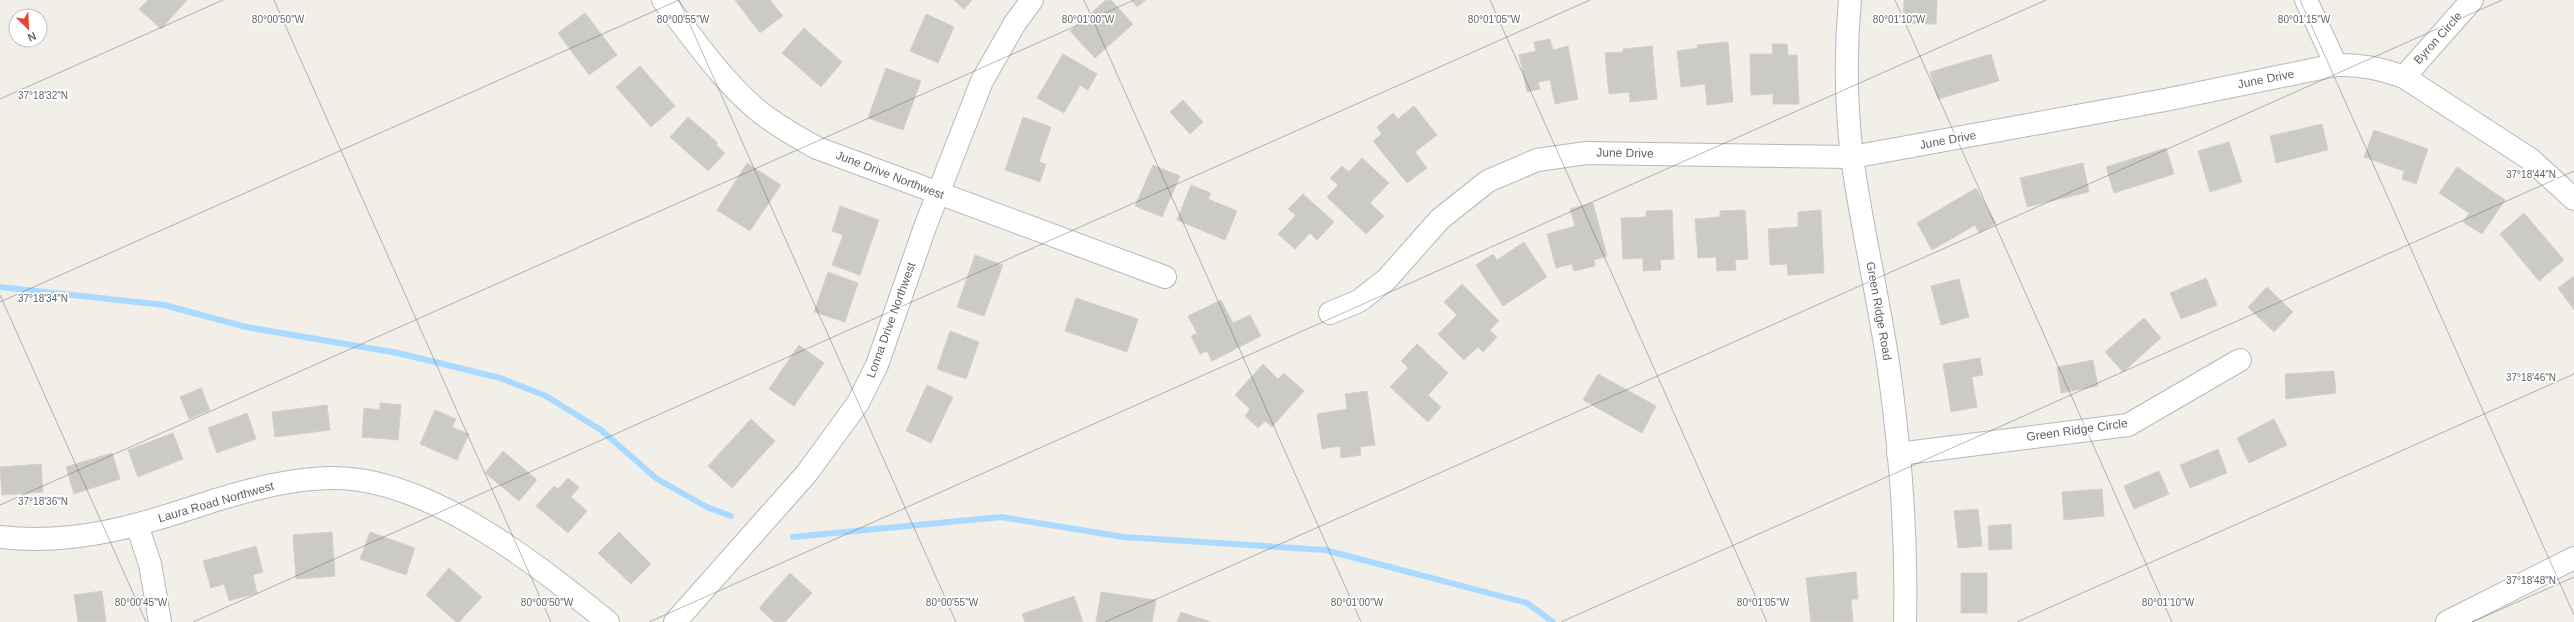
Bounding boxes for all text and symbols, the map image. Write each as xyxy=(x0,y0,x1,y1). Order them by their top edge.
north arrow xyxy=(8,8,48,48)
street label: Byron Circle xyxy=(2411,9,2465,67)
text: 80°00'50"W xyxy=(252,14,305,25)
text: 80°00'55"W xyxy=(657,14,710,25)
text: 80°01'00"W xyxy=(1062,14,1115,25)
text: 80°01'05"W xyxy=(1468,14,1521,25)
text: 80°01'10"W xyxy=(1873,14,1926,25)
text: 80°01'15"W xyxy=(2278,14,2331,25)
text: N xyxy=(26,30,38,44)
street label: June Drive xyxy=(2237,67,2296,91)
text: 37°18'32"N xyxy=(18,90,68,101)
street label: June Drive xyxy=(1919,128,1978,152)
street label: June Drive xyxy=(1596,146,1654,161)
street label: June Drive Northwest xyxy=(834,148,947,202)
text: 37°18'44"N xyxy=(2506,169,2556,180)
street label: Lonna Drive Northwest xyxy=(864,260,919,380)
street label: Green Ridge Road xyxy=(1863,261,1895,361)
text: 37°18'34"N xyxy=(18,293,68,304)
text: 37°18'46"N xyxy=(2506,372,2556,383)
street label: Green Ridge Circle xyxy=(2025,416,2129,444)
street label: Laura Road Northwest xyxy=(156,479,276,525)
text: 37°18'36"N xyxy=(18,496,68,507)
text: 37°18'48"N xyxy=(2506,575,2556,586)
text: 80°00'45"W xyxy=(115,597,168,608)
text: 80°00'50"W xyxy=(521,597,574,608)
text: 80°00'55"W xyxy=(926,597,979,608)
text: 80°01'00"W xyxy=(1331,597,1384,608)
text: 80°01'05"W xyxy=(1737,597,1790,608)
text: 80°01'10"W xyxy=(2142,597,2195,608)

